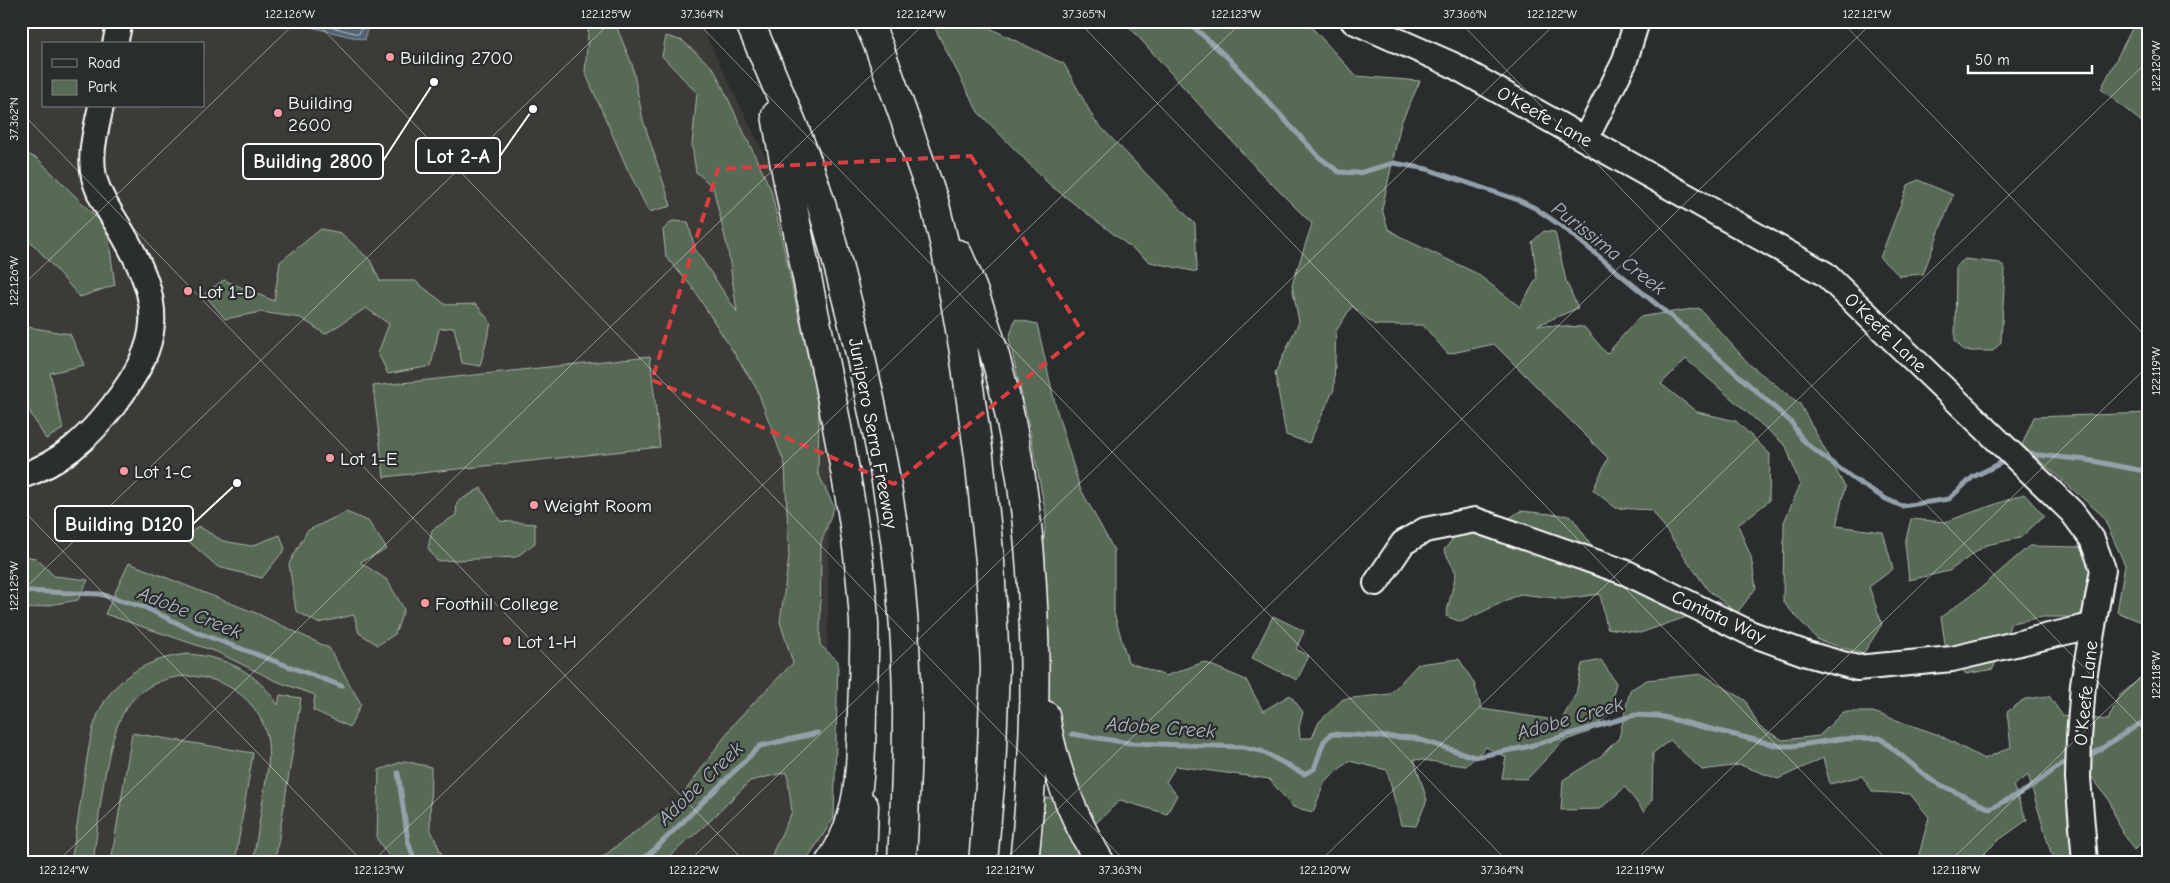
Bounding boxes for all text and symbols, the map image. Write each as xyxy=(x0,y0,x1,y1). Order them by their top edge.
text: 122.126°W xyxy=(265,7,316,21)
text: 122.125°W xyxy=(581,7,632,21)
text: 37.364°N xyxy=(681,7,723,21)
text: 122.124°W xyxy=(896,7,946,21)
text: 37.365°N xyxy=(1062,7,1106,21)
text: 122.123°W xyxy=(1211,7,1261,21)
text: 37.366°N xyxy=(1443,7,1487,21)
text: 122.122°W xyxy=(1527,7,1578,21)
text: 122.121°W xyxy=(1843,7,1892,21)
text: 122.120°W xyxy=(2149,40,2163,91)
legend xyxy=(42,42,205,108)
scale bar xyxy=(1968,42,2091,74)
place label: Building 2700 xyxy=(400,47,513,69)
marker: Building 2700 xyxy=(384,51,396,63)
text: 50 m xyxy=(1975,51,2010,69)
text: Road xyxy=(88,54,120,72)
text: Park xyxy=(88,78,117,96)
street label: O'Keefe Lane xyxy=(1493,82,1596,152)
place label: Building 2600 xyxy=(288,92,353,136)
text: 37.362°N xyxy=(7,97,21,141)
marker: Building 2600 xyxy=(272,107,284,119)
callout: Lot 2-A xyxy=(416,138,500,173)
callout: Building 2800 xyxy=(243,144,383,179)
text: Lot 2-A xyxy=(426,145,490,168)
text: Building 2800 xyxy=(253,150,373,173)
water label: Purissima Creek xyxy=(1547,197,1670,300)
text: 122.126°W xyxy=(7,255,21,306)
place label: Lot 1-D xyxy=(198,281,256,303)
marker: Lot 1-D xyxy=(182,285,194,297)
street label: O'Keefe Lane xyxy=(1840,288,1931,377)
street label: Junipero Serra Freeway xyxy=(844,336,902,531)
text: 122.119°W xyxy=(2149,346,2163,395)
place label: Lot 1-E xyxy=(340,448,397,470)
marker: Lot 1-E xyxy=(324,452,336,464)
place label: Lot 1-C xyxy=(134,461,192,483)
marker: Lot 1-C xyxy=(118,465,130,477)
place label: Weight Room xyxy=(544,495,652,517)
marker: Weight Room xyxy=(528,499,540,511)
callout: Building D120 xyxy=(55,506,193,541)
text: Building D120 xyxy=(65,513,183,536)
text: 122.125°W xyxy=(7,560,21,611)
water label: Adobe Creek xyxy=(134,581,245,644)
street label: Cantata Way xyxy=(1668,586,1770,648)
place label: Foothill College xyxy=(435,593,559,615)
marker: Foothill College xyxy=(419,597,431,609)
place label: Lot 1-H xyxy=(517,631,577,653)
marker: Lot 1-H xyxy=(501,635,513,647)
street label: O'Keefe Lane xyxy=(2070,640,2102,747)
text: 122.118°W xyxy=(2149,650,2163,699)
water label: Adobe Creek xyxy=(1513,692,1626,745)
water label: Adobe Creek xyxy=(1104,712,1217,743)
water label: Adobe Creek xyxy=(652,737,748,830)
text: 122.124°W xyxy=(39,863,89,877)
text: 122.123°W xyxy=(354,863,404,877)
text: 122.122°W xyxy=(669,863,720,877)
text: 122.121°W xyxy=(986,863,1035,877)
text: 37.363°N xyxy=(1098,863,1142,877)
text: 122.120°W xyxy=(1300,863,1351,877)
text: 37.364°N xyxy=(1481,863,1523,877)
text: 122.119°W xyxy=(1616,863,1665,877)
text: 122.118°W xyxy=(1932,863,1981,877)

